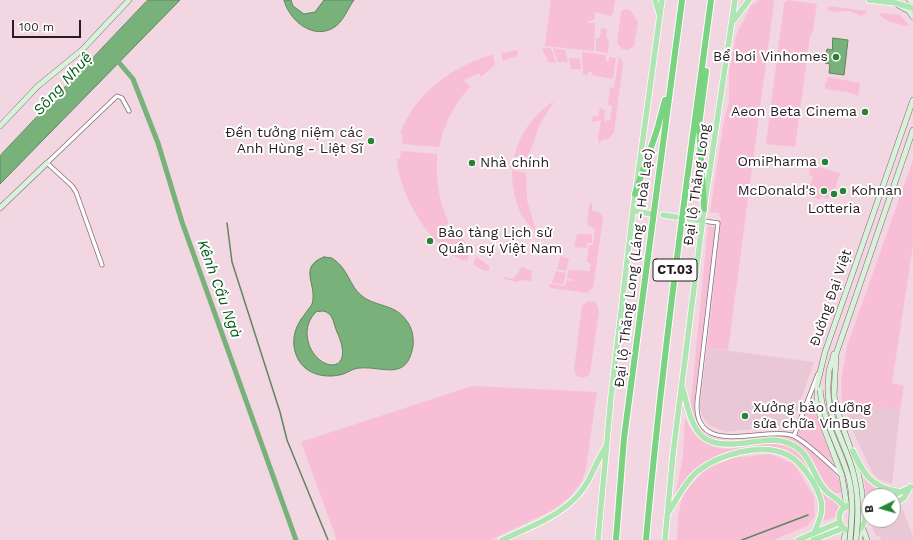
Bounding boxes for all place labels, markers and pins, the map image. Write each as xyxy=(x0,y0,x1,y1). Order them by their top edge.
place label: Bể bơi Vinhomes xyxy=(713,49,828,65)
marker: Bể bơi Vinhomes xyxy=(831,52,841,62)
place label: Aeon Beta Cinema xyxy=(731,104,857,120)
marker: Aeon Beta Cinema xyxy=(860,107,870,117)
place label: Đền tưởng niệm các Anh Hùng - Liệt Sĩ xyxy=(225,125,363,158)
marker: Đền tưởng niệm các Anh Hùng - Liệt Sĩ xyxy=(366,136,376,146)
place label: OmiPharma xyxy=(737,154,817,170)
place label: Nhà chính xyxy=(480,155,549,171)
marker: OmiPharma xyxy=(820,157,830,167)
marker: Nhà chính xyxy=(467,158,477,168)
place label: McDonald's xyxy=(738,183,816,199)
place label: Kohnan xyxy=(851,183,902,199)
marker: McDonald's xyxy=(819,186,829,196)
marker: Kohnan xyxy=(838,186,848,196)
marker: Lotteria xyxy=(829,189,839,199)
place label: Lotteria xyxy=(808,201,860,217)
place label: Bảo tàng Lịch sử Quân sự Việt Nam xyxy=(438,225,562,258)
marker: Bảo tàng Lịch sử Quân sự Việt Nam xyxy=(425,236,435,246)
place label: Xưởng bảo dưỡng sửa chữa VinBus xyxy=(753,400,871,432)
marker: Xưởng bảo dưỡng sửa chữa VinBus xyxy=(740,411,750,421)

